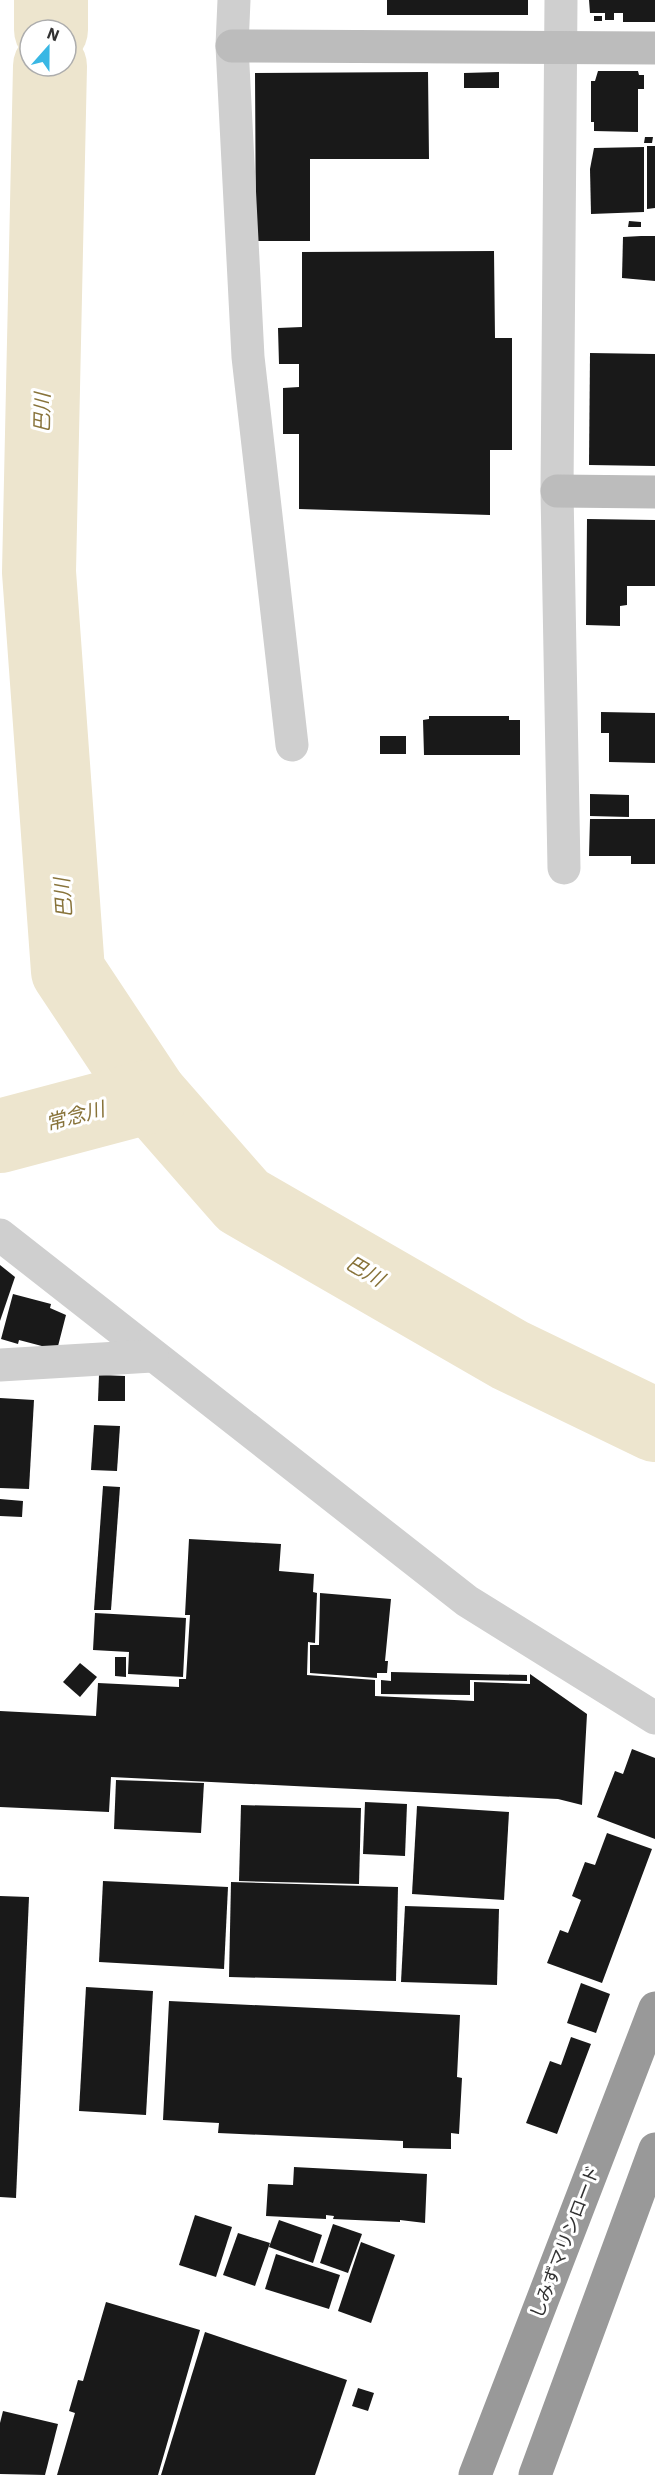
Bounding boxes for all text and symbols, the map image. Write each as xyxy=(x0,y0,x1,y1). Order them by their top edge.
north arrow xyxy=(18,18,78,78)
text: N xyxy=(44,23,62,45)
water label: 巴川 xyxy=(28,391,55,433)
water label: 巴川 xyxy=(47,875,77,919)
water label: 常念川 xyxy=(42,1094,109,1136)
water label: 巴川 xyxy=(341,1249,391,1293)
street label: しみずマリンロード xyxy=(525,2162,604,2322)

